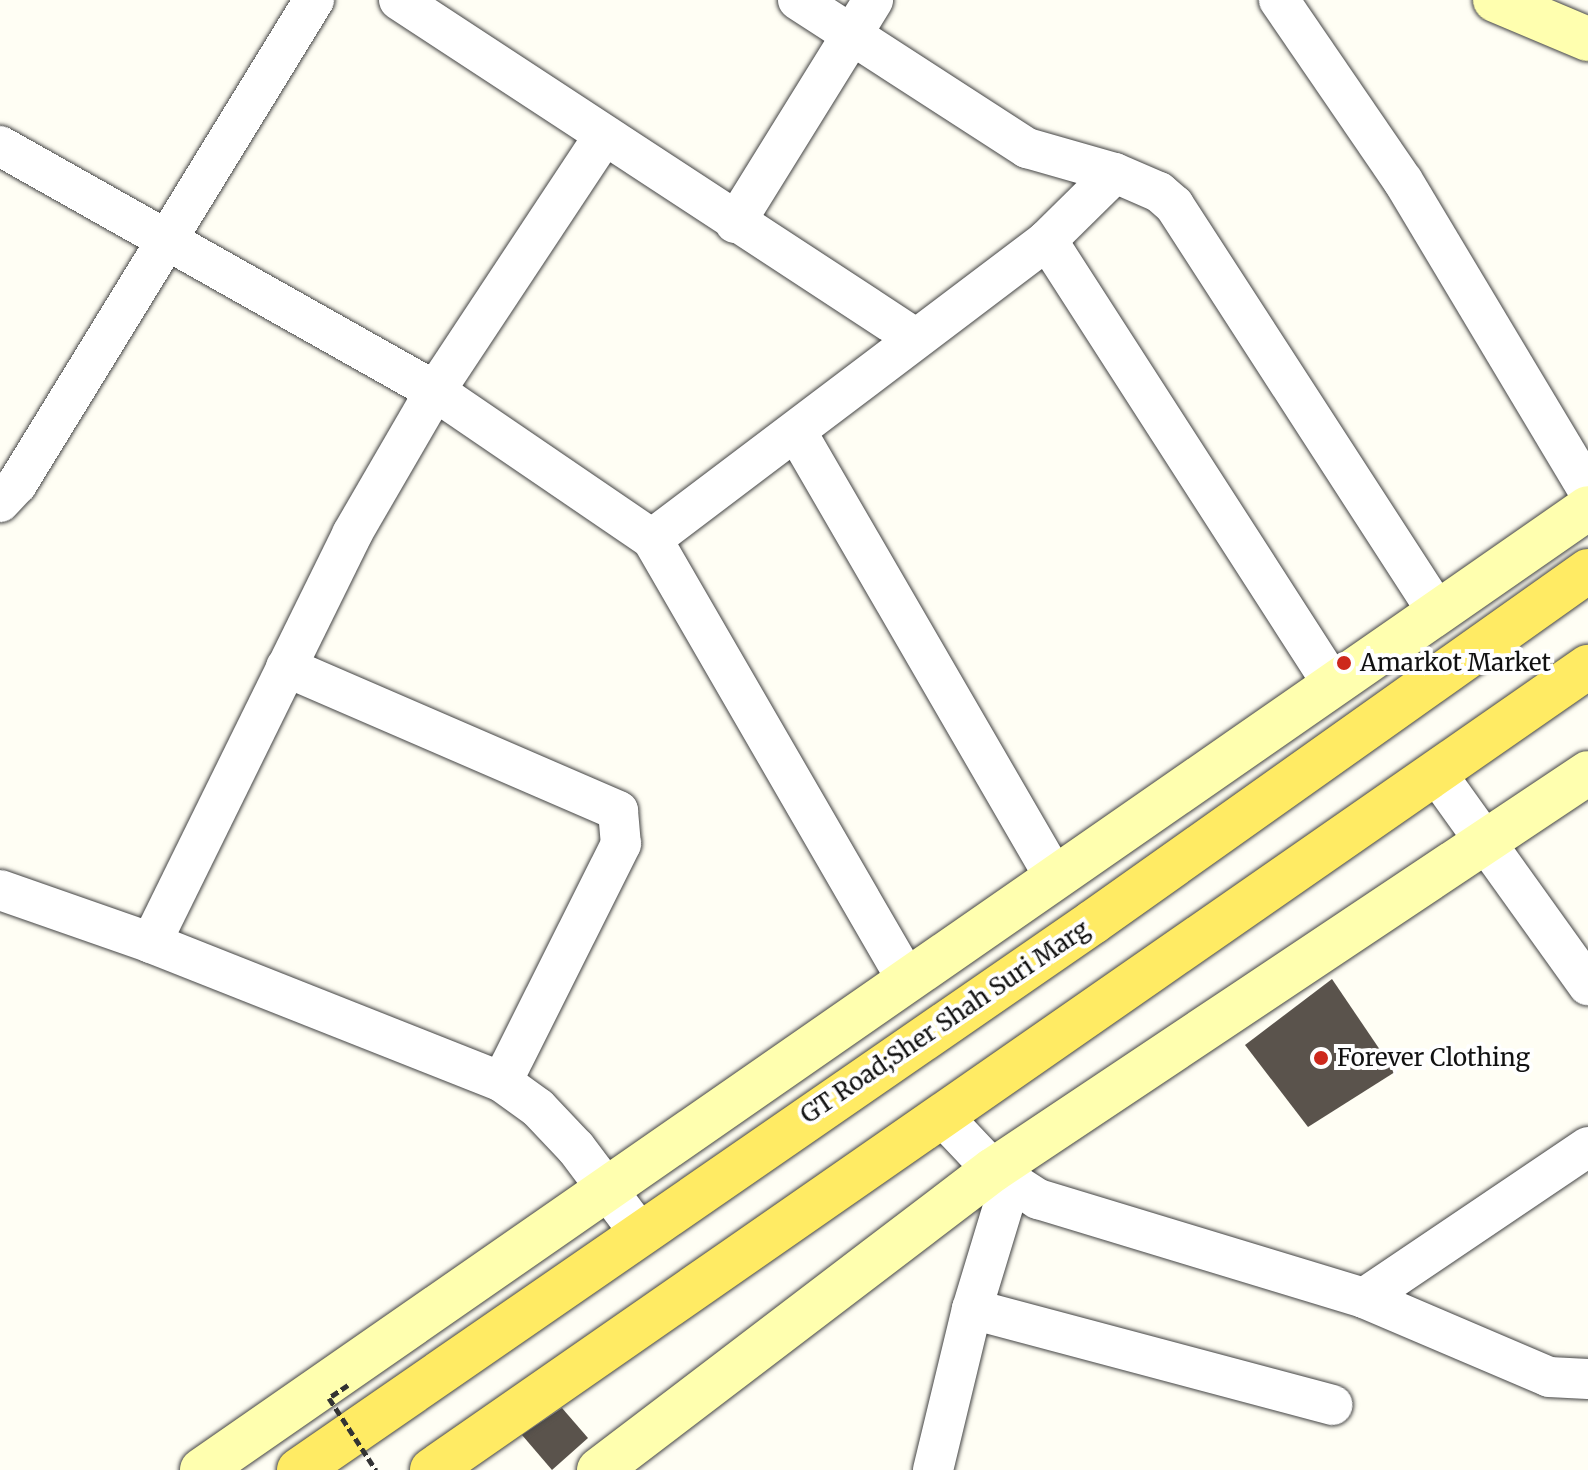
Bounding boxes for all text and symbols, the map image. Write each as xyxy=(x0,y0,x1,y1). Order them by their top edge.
place label: Amarkot Market xyxy=(1360,649,1551,677)
marker: Amarkot Market xyxy=(1335,654,1353,672)
street label: GT Road;Sher Shah Suri Marg xyxy=(795,914,1095,1130)
place label: Forever Clothing xyxy=(1337,1044,1530,1072)
marker: Forever Clothing xyxy=(1312,1049,1330,1067)

